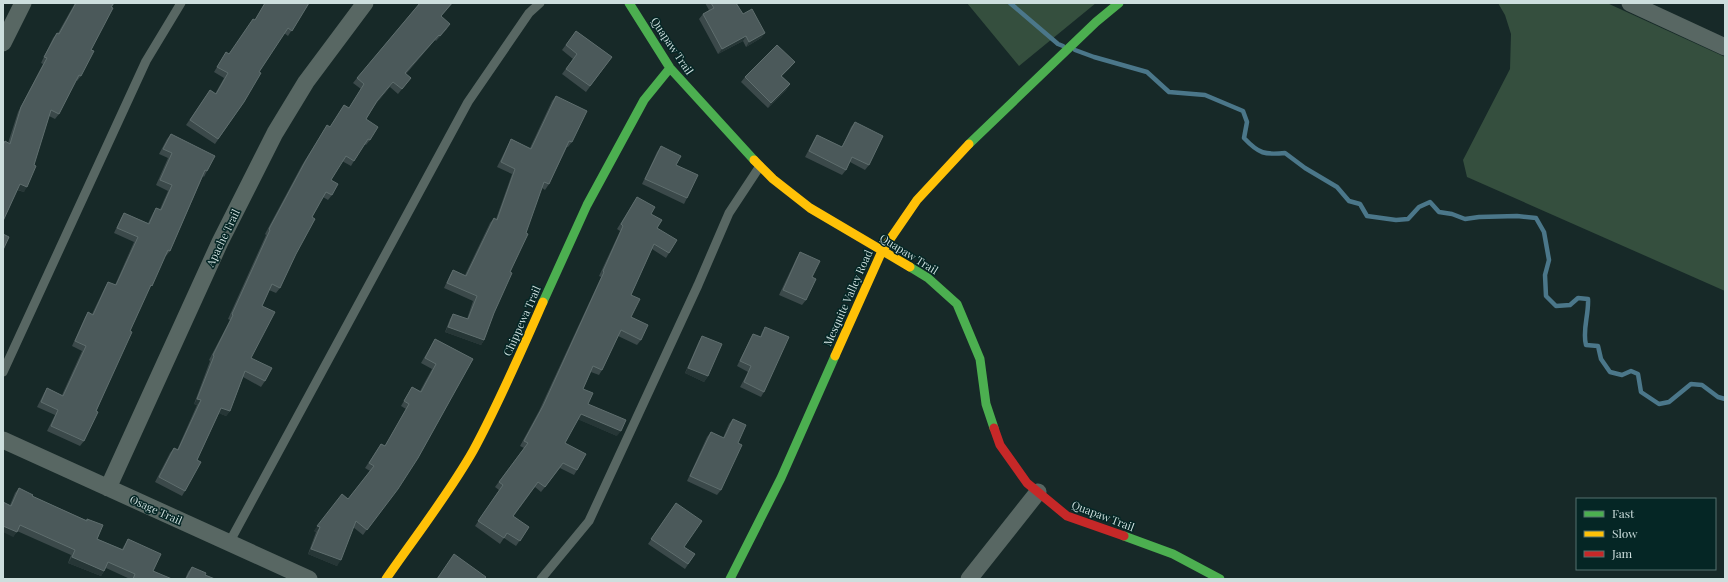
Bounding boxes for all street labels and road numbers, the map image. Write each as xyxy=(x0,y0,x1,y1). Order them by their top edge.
street label: Quapaw Trail xyxy=(648,14,697,77)
street label: Apache Trail xyxy=(202,207,243,270)
street label: Quapaw Trail xyxy=(877,230,941,277)
street label: Mesquite Valley Road xyxy=(820,247,876,348)
street label: Chippewa Trail xyxy=(499,283,544,358)
street label: Osage Trail xyxy=(128,491,185,528)
street label: Quapaw Trail xyxy=(1070,497,1137,534)

